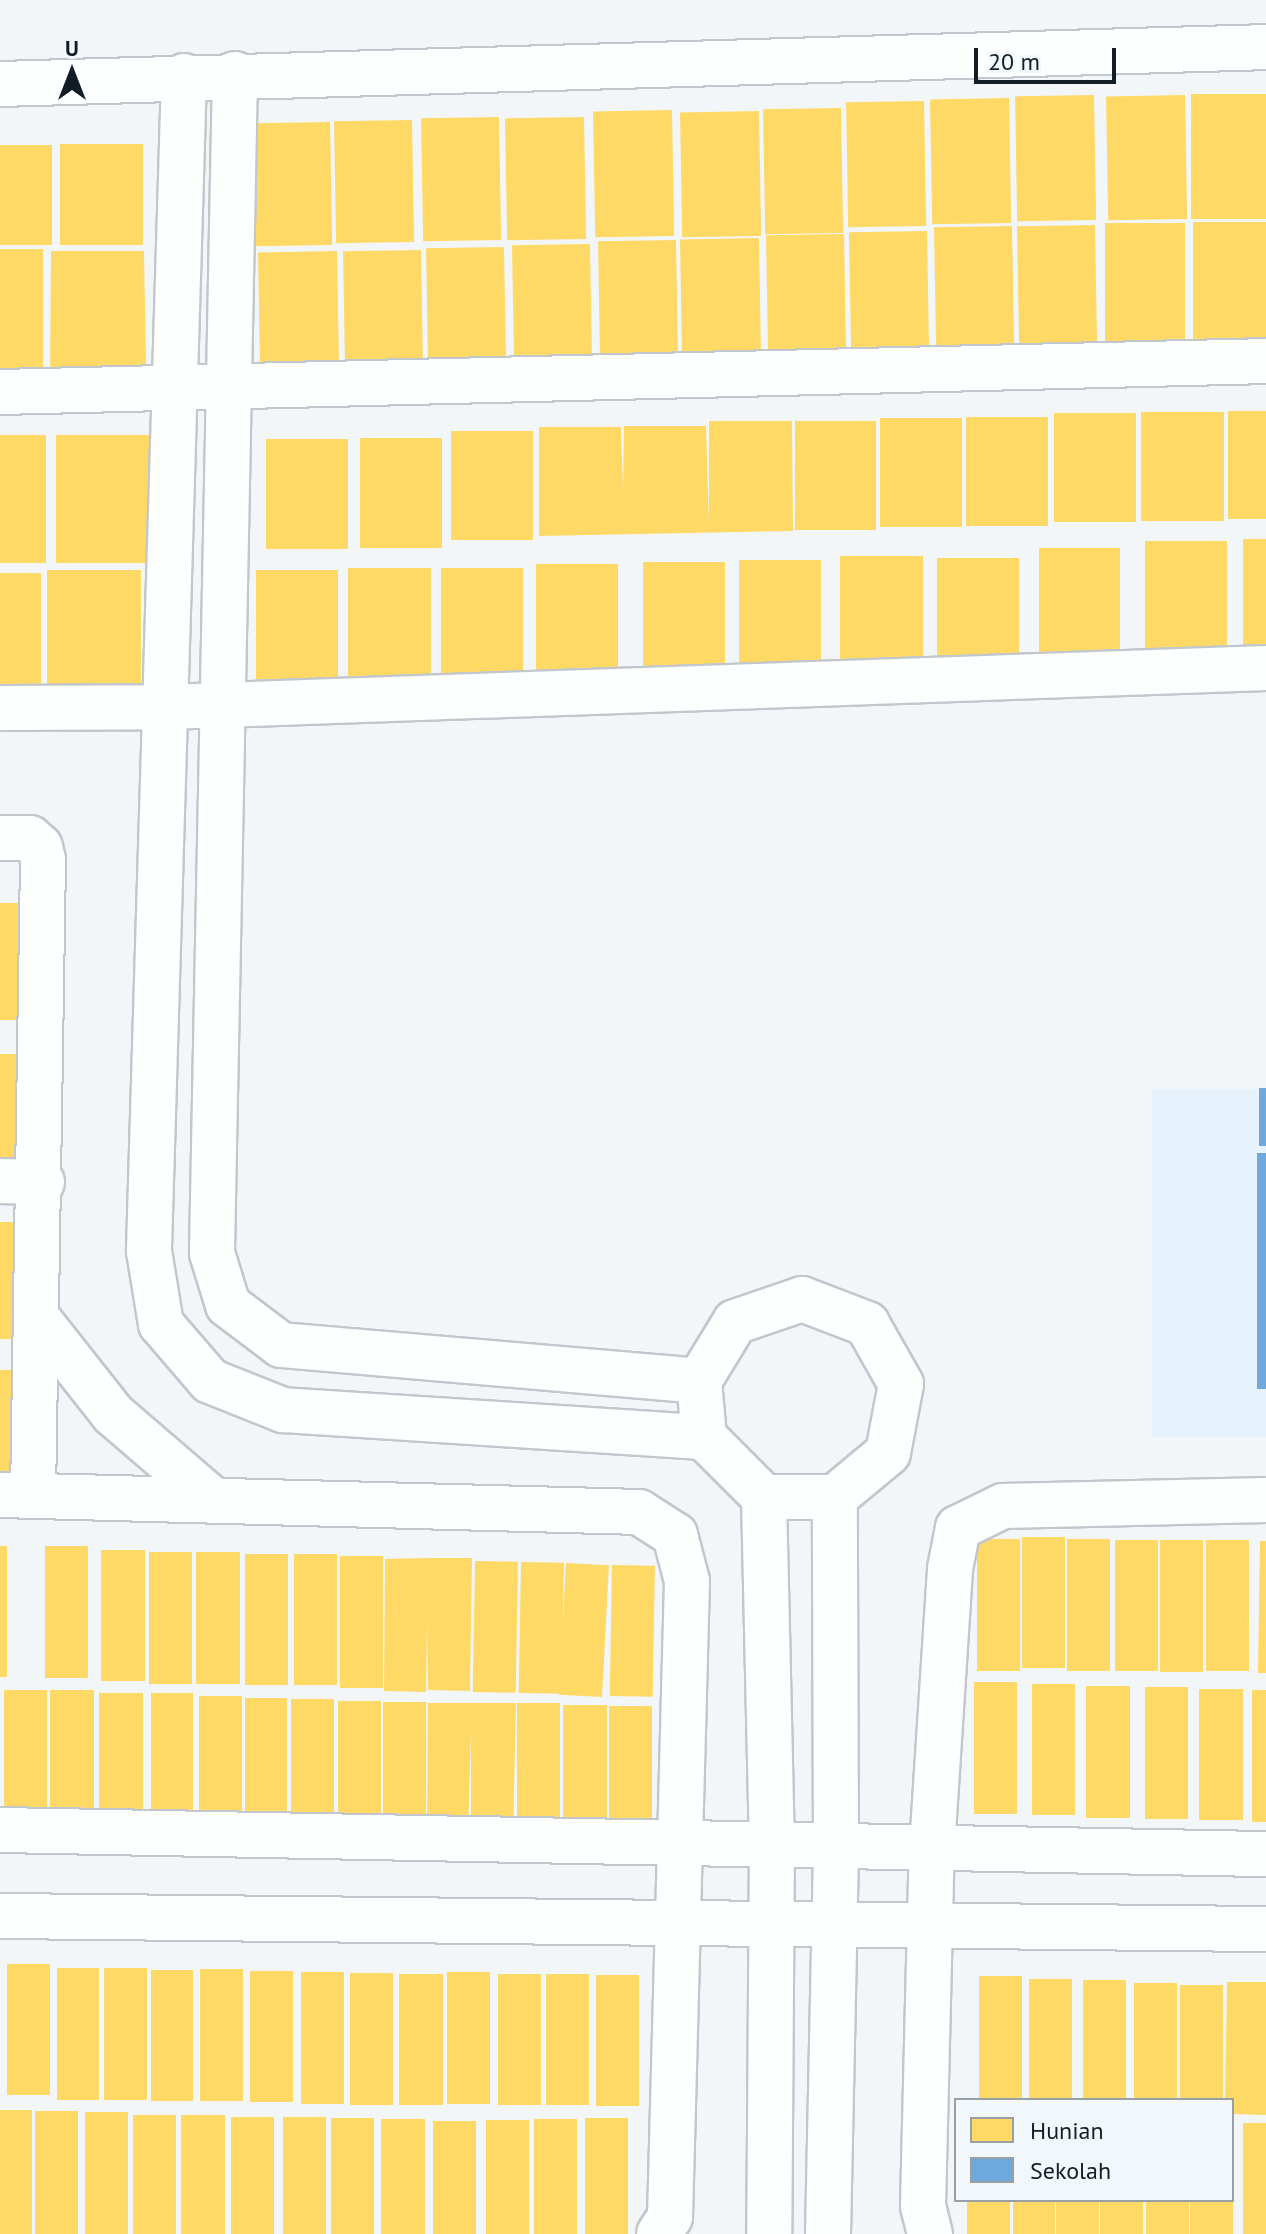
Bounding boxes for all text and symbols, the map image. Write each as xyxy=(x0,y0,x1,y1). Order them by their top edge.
north arrow xyxy=(32,32,112,112)
scale bar xyxy=(978,32,1120,82)
text: U xyxy=(65,34,79,62)
text: 20 m xyxy=(988,46,1040,77)
legend xyxy=(954,2098,1234,2202)
text: Hunian xyxy=(1030,2115,1104,2146)
text: Sekolah xyxy=(1030,2155,1111,2186)

